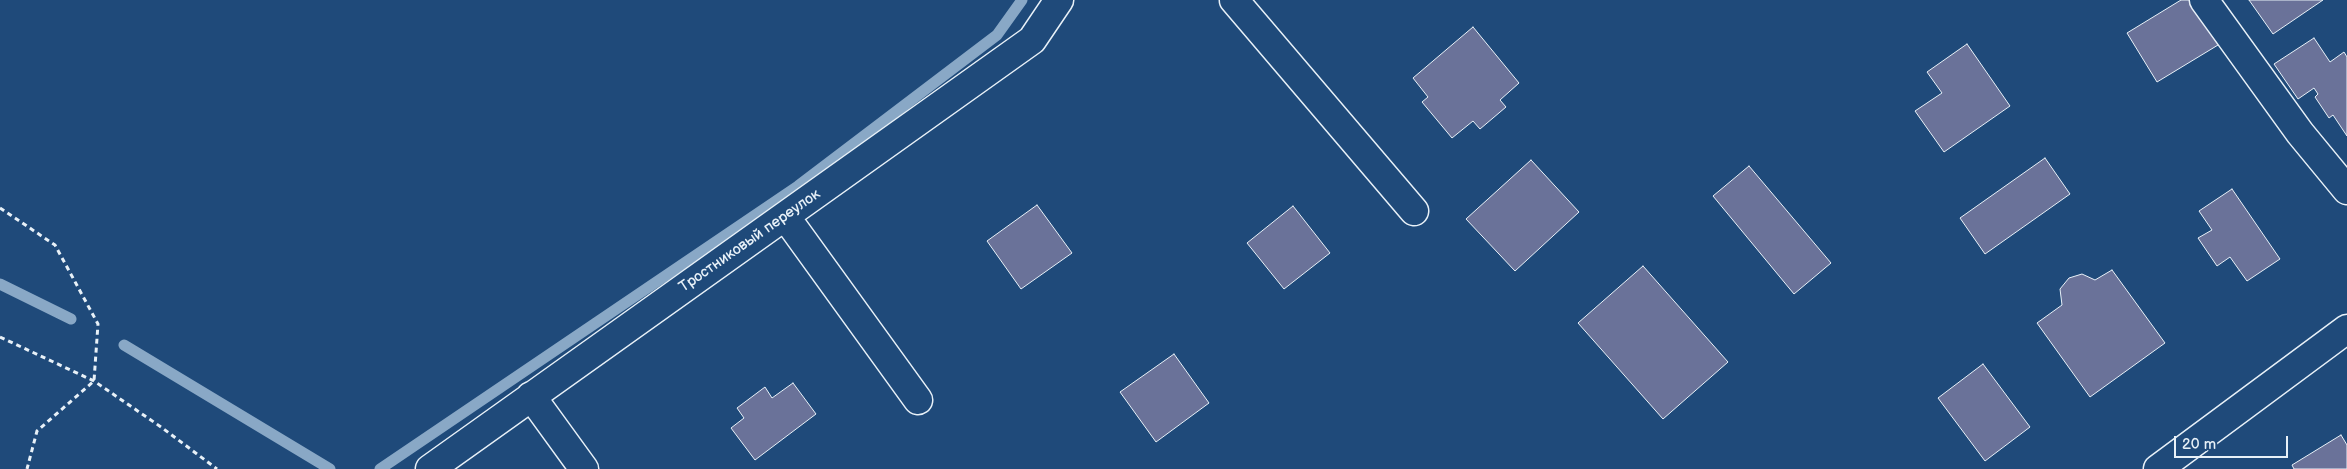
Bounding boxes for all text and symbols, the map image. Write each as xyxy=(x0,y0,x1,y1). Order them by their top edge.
street label: Тростниковый переулок xyxy=(676,185,824,297)
scale bar xyxy=(2177,426,2291,458)
text: 20 m xyxy=(2182,435,2216,454)

